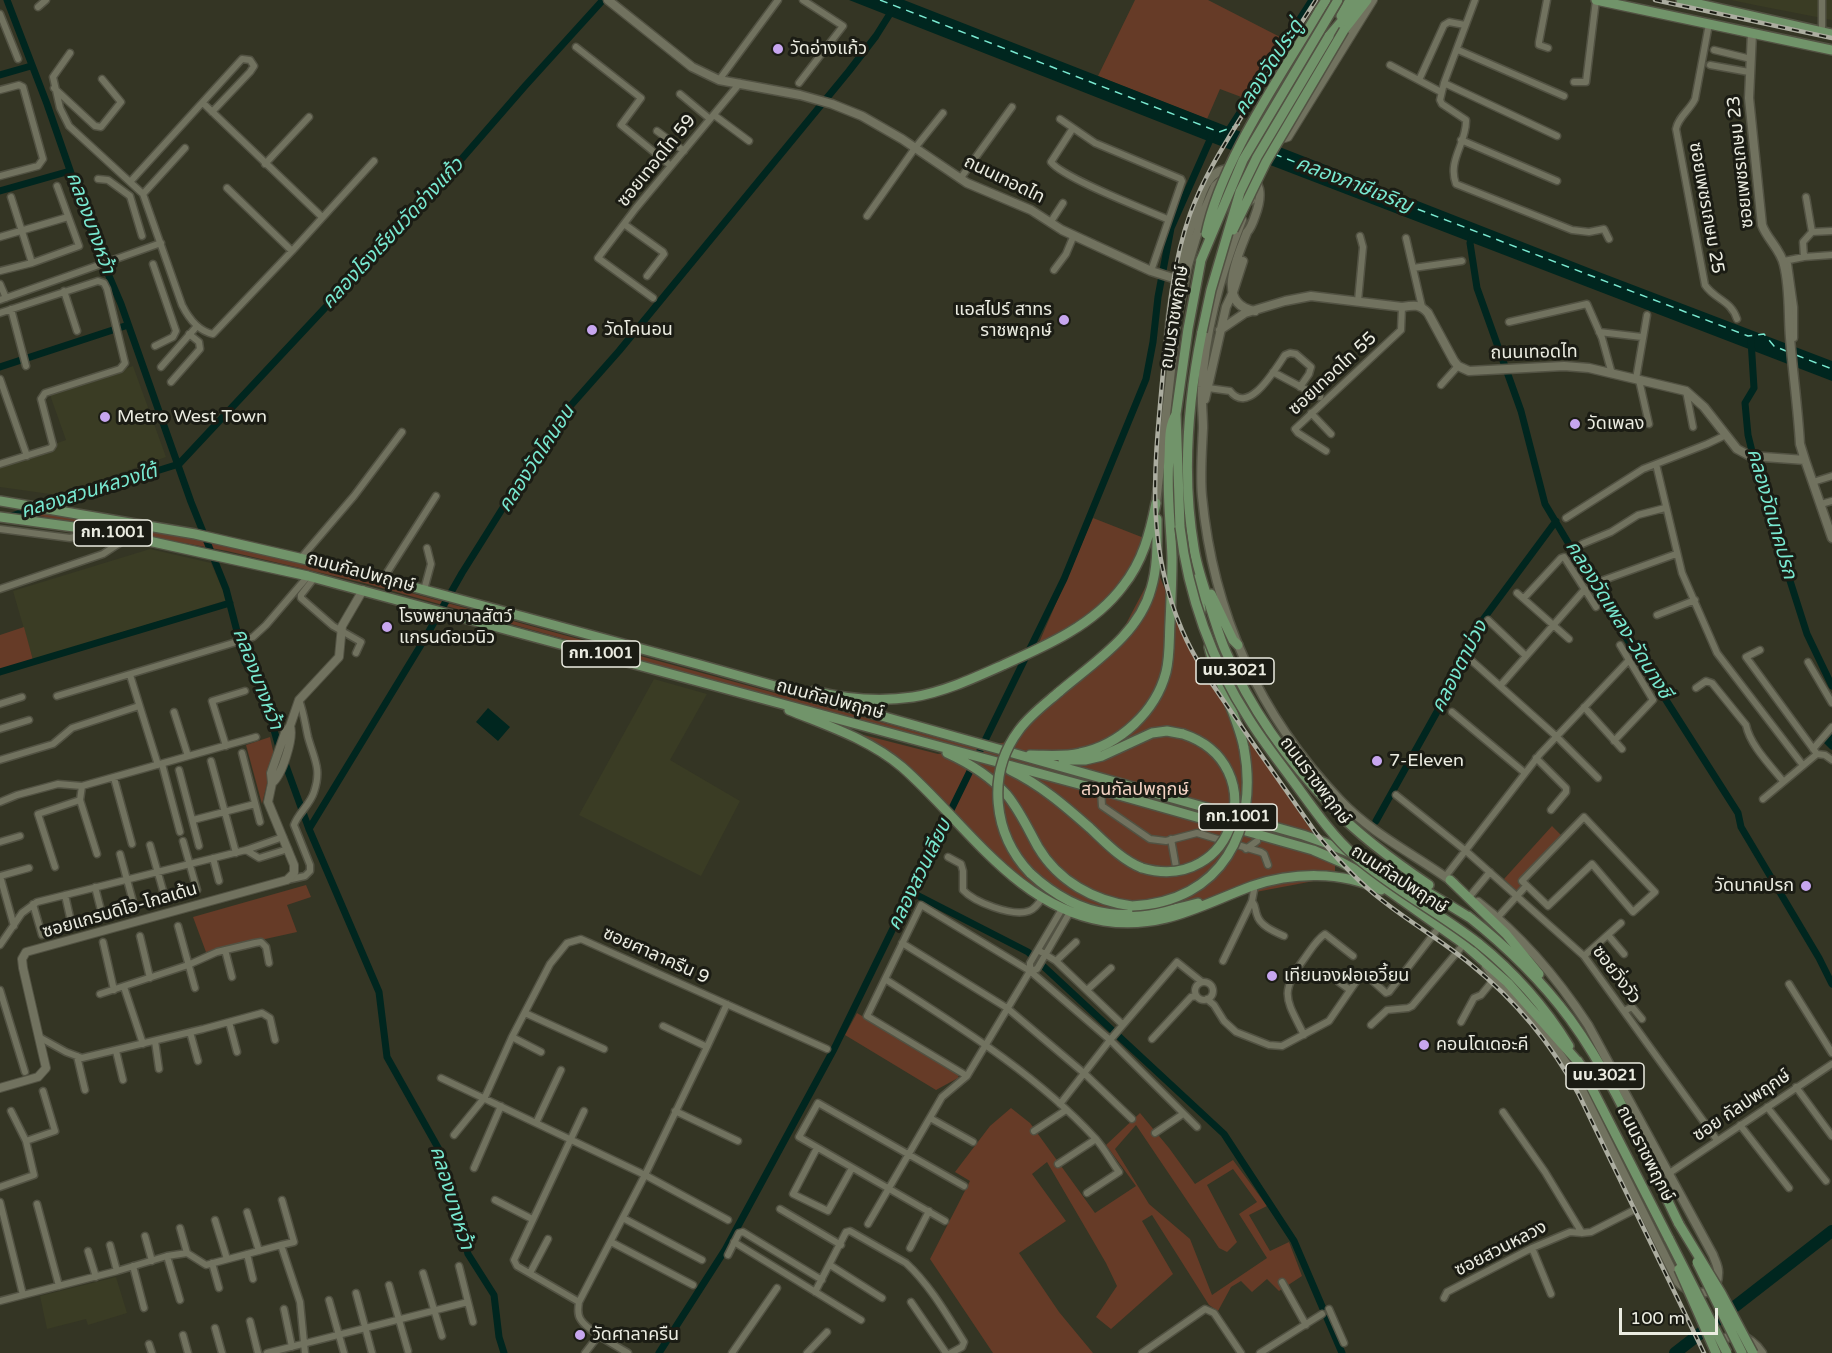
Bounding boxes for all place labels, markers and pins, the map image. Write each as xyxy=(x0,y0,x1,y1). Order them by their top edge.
place label: วัดอ่างแก้ว xyxy=(790,38,867,60)
marker: วัดอ่างแก้ว xyxy=(771,42,785,56)
place label: แอสไปร์ สาทร ราชพฤกษ์ xyxy=(954,299,1052,342)
marker: แอสไปร์ สาทร ราชพฤกษ์ xyxy=(1057,313,1071,327)
place label: วัดโคนอน xyxy=(604,319,673,341)
marker: วัดโคนอน xyxy=(585,323,599,337)
place label: Metro West Town xyxy=(117,406,267,428)
marker: Metro West Town xyxy=(98,410,112,424)
place label: วัดเพลง xyxy=(1587,413,1644,435)
marker: วัดเพลง xyxy=(1568,417,1582,431)
place label: โรงพยาบาลสัตว์ แกรนด์อเวนิว xyxy=(399,606,512,648)
marker: โรงพยาบาลสัตว์ แกรนด์อเวนิว xyxy=(380,620,394,634)
place label: 7-Eleven xyxy=(1389,750,1464,772)
marker: 7-Eleven xyxy=(1370,754,1384,768)
place label: วัดนาคปรก xyxy=(1714,875,1794,897)
marker: วัดนาคปรก xyxy=(1799,879,1813,893)
place label: เทียนจงฝอเอวี้ยน xyxy=(1284,965,1409,987)
marker: เทียนจงฝอเอวี้ยน xyxy=(1265,969,1279,983)
place label: คอนโดเดอะคี xyxy=(1436,1034,1529,1056)
marker: คอนโดเดอะคี xyxy=(1417,1038,1431,1052)
place label: วัดศาลาครืน xyxy=(592,1324,679,1346)
marker: วัดศาลาครืน xyxy=(573,1328,587,1342)

